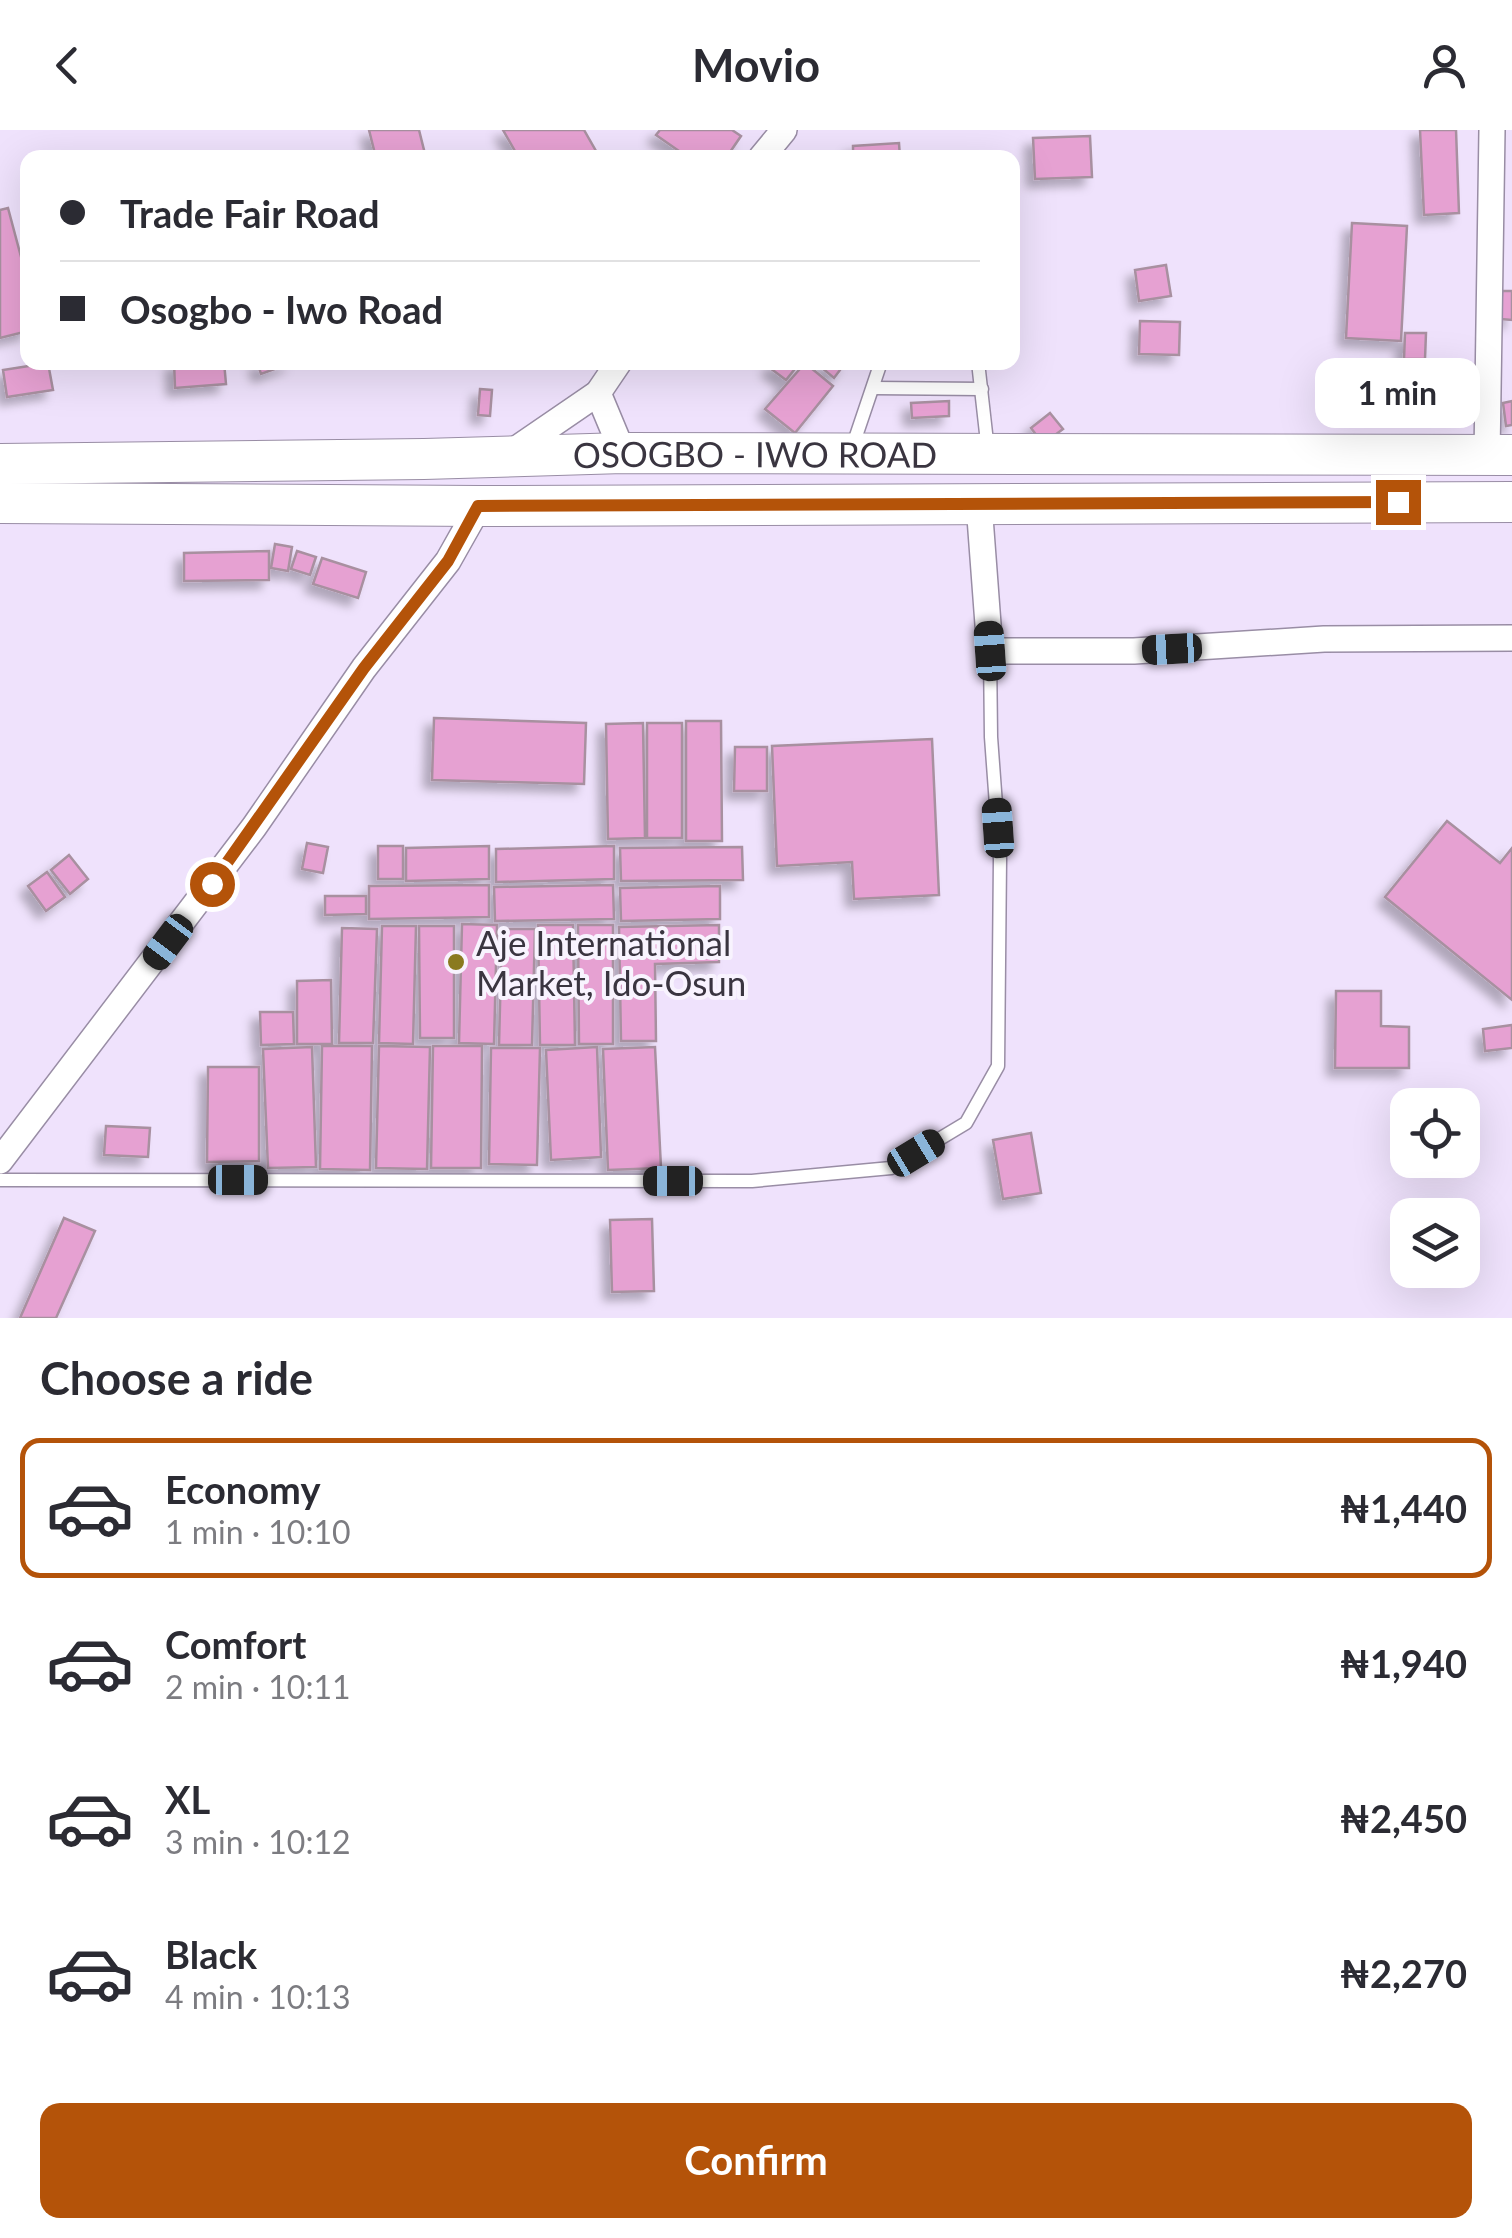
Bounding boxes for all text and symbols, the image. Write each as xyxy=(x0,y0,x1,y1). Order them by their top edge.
icon: back xyxy=(40,38,95,93)
text: Movio xyxy=(692,38,820,92)
icon: person xyxy=(1417,38,1472,93)
text: Trade Fair Road xyxy=(120,190,380,236)
text: Osogbo - Iwo Road xyxy=(120,286,443,332)
callout: 1 min xyxy=(1316,357,1480,427)
text: 1 min xyxy=(1358,373,1437,412)
street label: OSOGBO - IWO ROAD xyxy=(572,432,937,476)
route end xyxy=(1376,480,1421,525)
car xyxy=(973,620,1007,682)
car xyxy=(1141,632,1203,666)
car xyxy=(981,797,1015,859)
route start xyxy=(190,862,235,907)
car xyxy=(138,909,198,975)
place label: Aje International Market, Ido-Osun xyxy=(476,921,746,1003)
marker: Aje International Market, Ido-Osun xyxy=(445,951,467,973)
map controls xyxy=(1390,1088,1480,1288)
button: locate xyxy=(1390,1088,1480,1178)
car xyxy=(883,1125,949,1181)
car xyxy=(208,1165,268,1195)
car xyxy=(643,1166,703,1196)
button: layers xyxy=(1390,1198,1480,1288)
text: Choose a ride xyxy=(40,1351,313,1405)
icon: car xyxy=(45,1463,135,1553)
text: Economy xyxy=(165,1466,320,1512)
text: ₦1,440 xyxy=(1340,1485,1467,1531)
text: 1 min · 10:10 xyxy=(165,1512,351,1551)
icon: car xyxy=(45,1618,135,1708)
text: Comfort xyxy=(165,1621,306,1667)
text: ₦1,940 xyxy=(1340,1640,1467,1686)
text: 2 min · 10:11 xyxy=(165,1667,351,1706)
icon: car xyxy=(45,1773,135,1863)
text: XL xyxy=(165,1776,210,1822)
text: ₦2,450 xyxy=(1340,1795,1467,1841)
text: 3 min · 10:12 xyxy=(165,1822,351,1861)
icon: car xyxy=(45,1928,135,2018)
text: Black xyxy=(165,1931,257,1977)
text: ₦2,270 xyxy=(1340,1950,1467,1996)
text: 4 min · 10:13 xyxy=(165,1977,351,2016)
button: Confirm xyxy=(40,2103,1472,2218)

